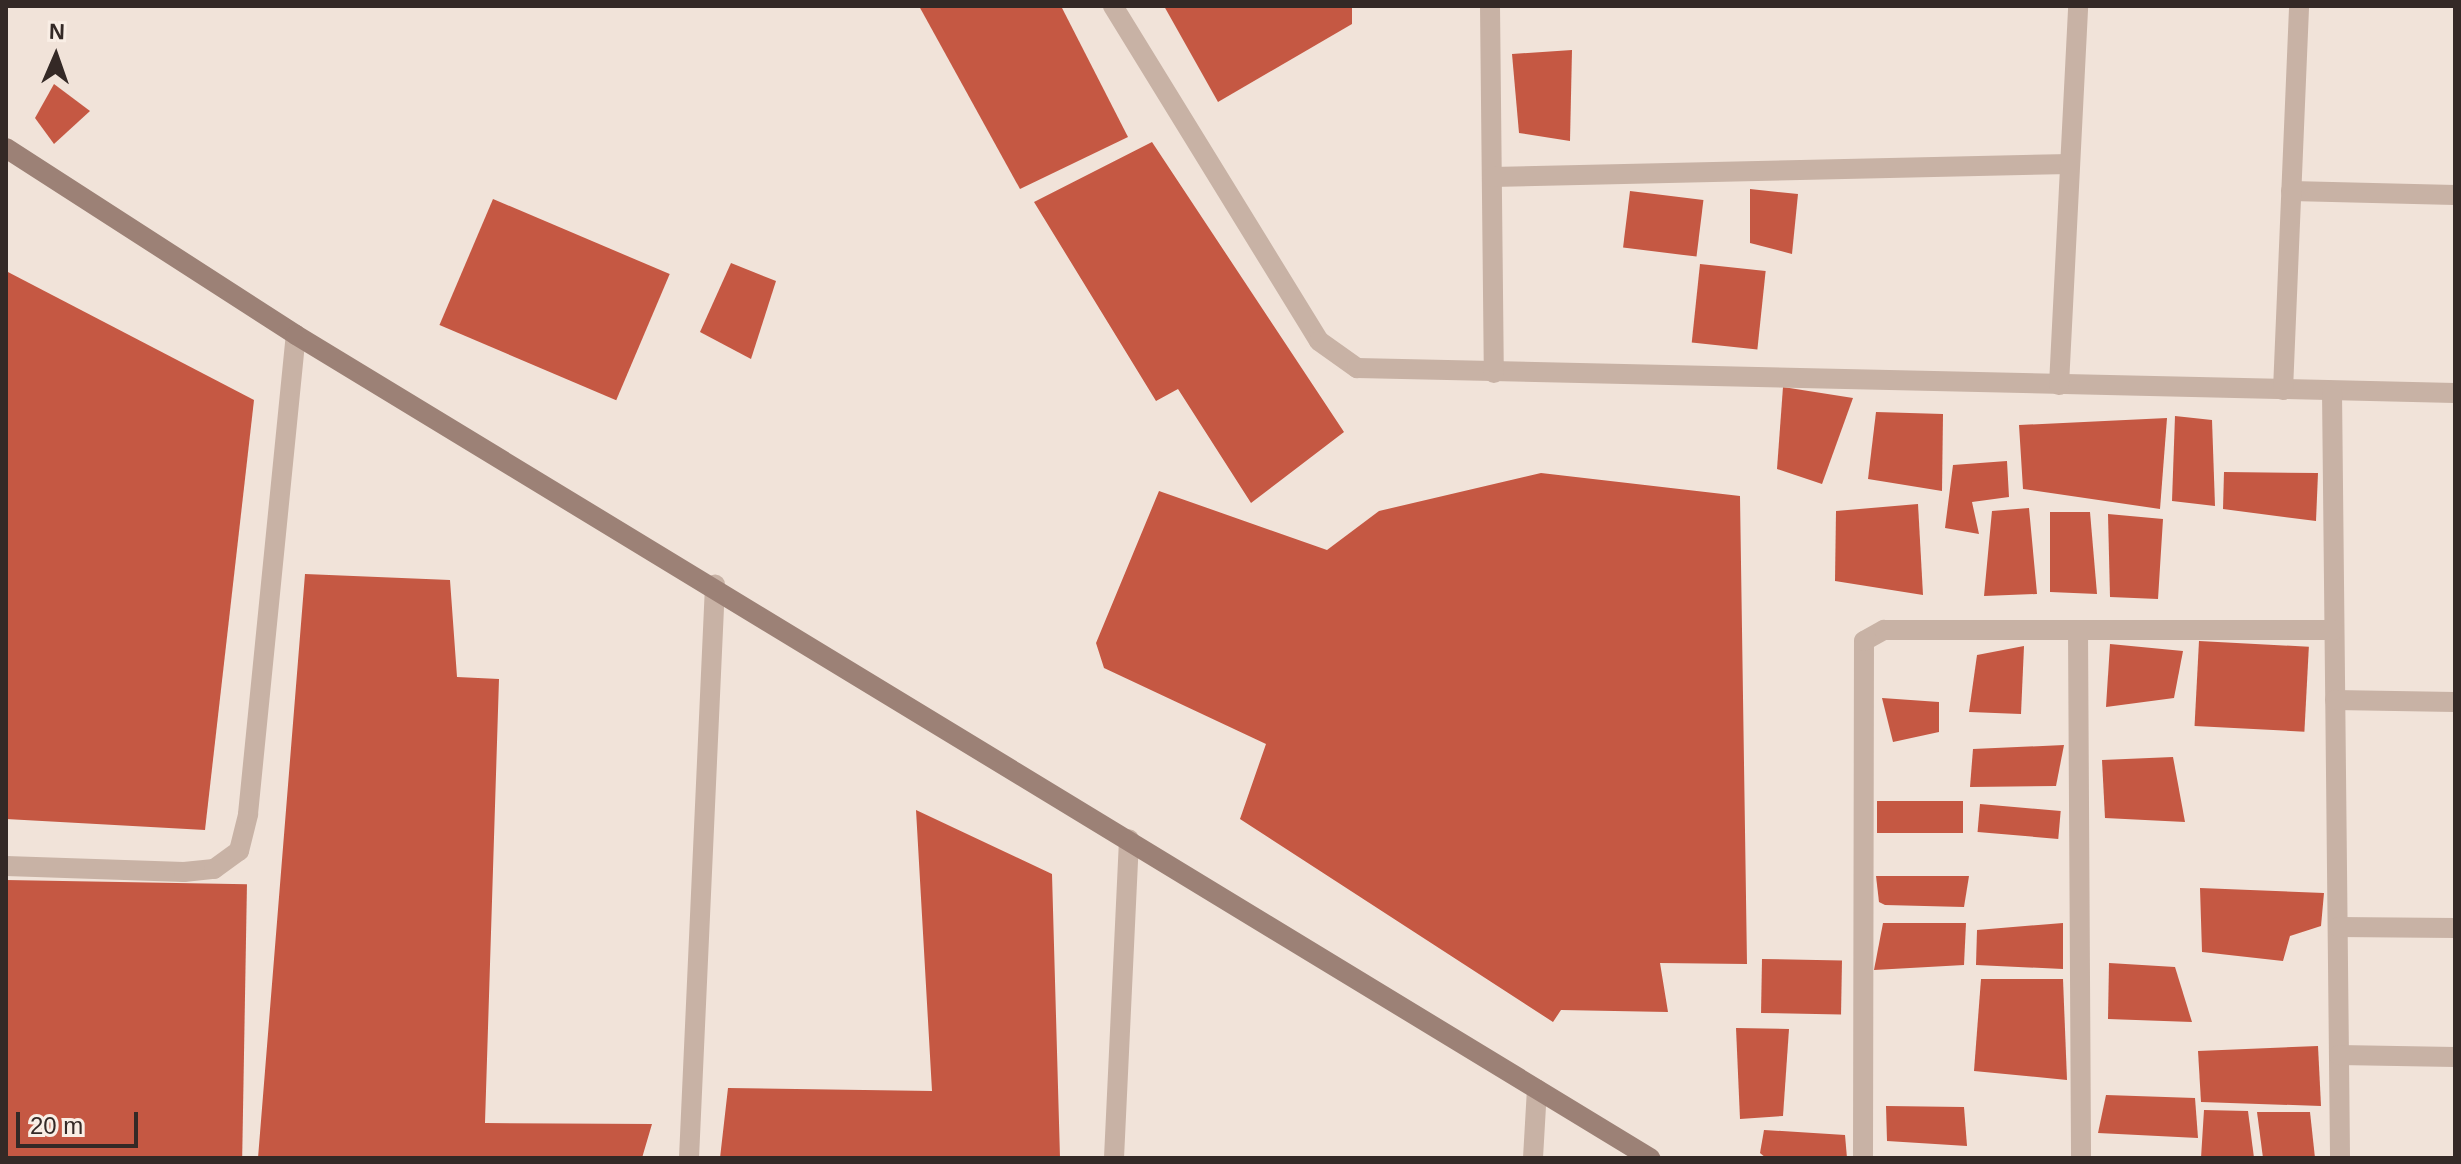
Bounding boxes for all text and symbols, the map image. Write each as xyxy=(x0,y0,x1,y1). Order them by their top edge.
north arrow xyxy=(16,16,96,96)
text: N xyxy=(48,19,65,44)
scale bar xyxy=(20,1096,142,1146)
text: 20 m xyxy=(30,1112,83,1139)

